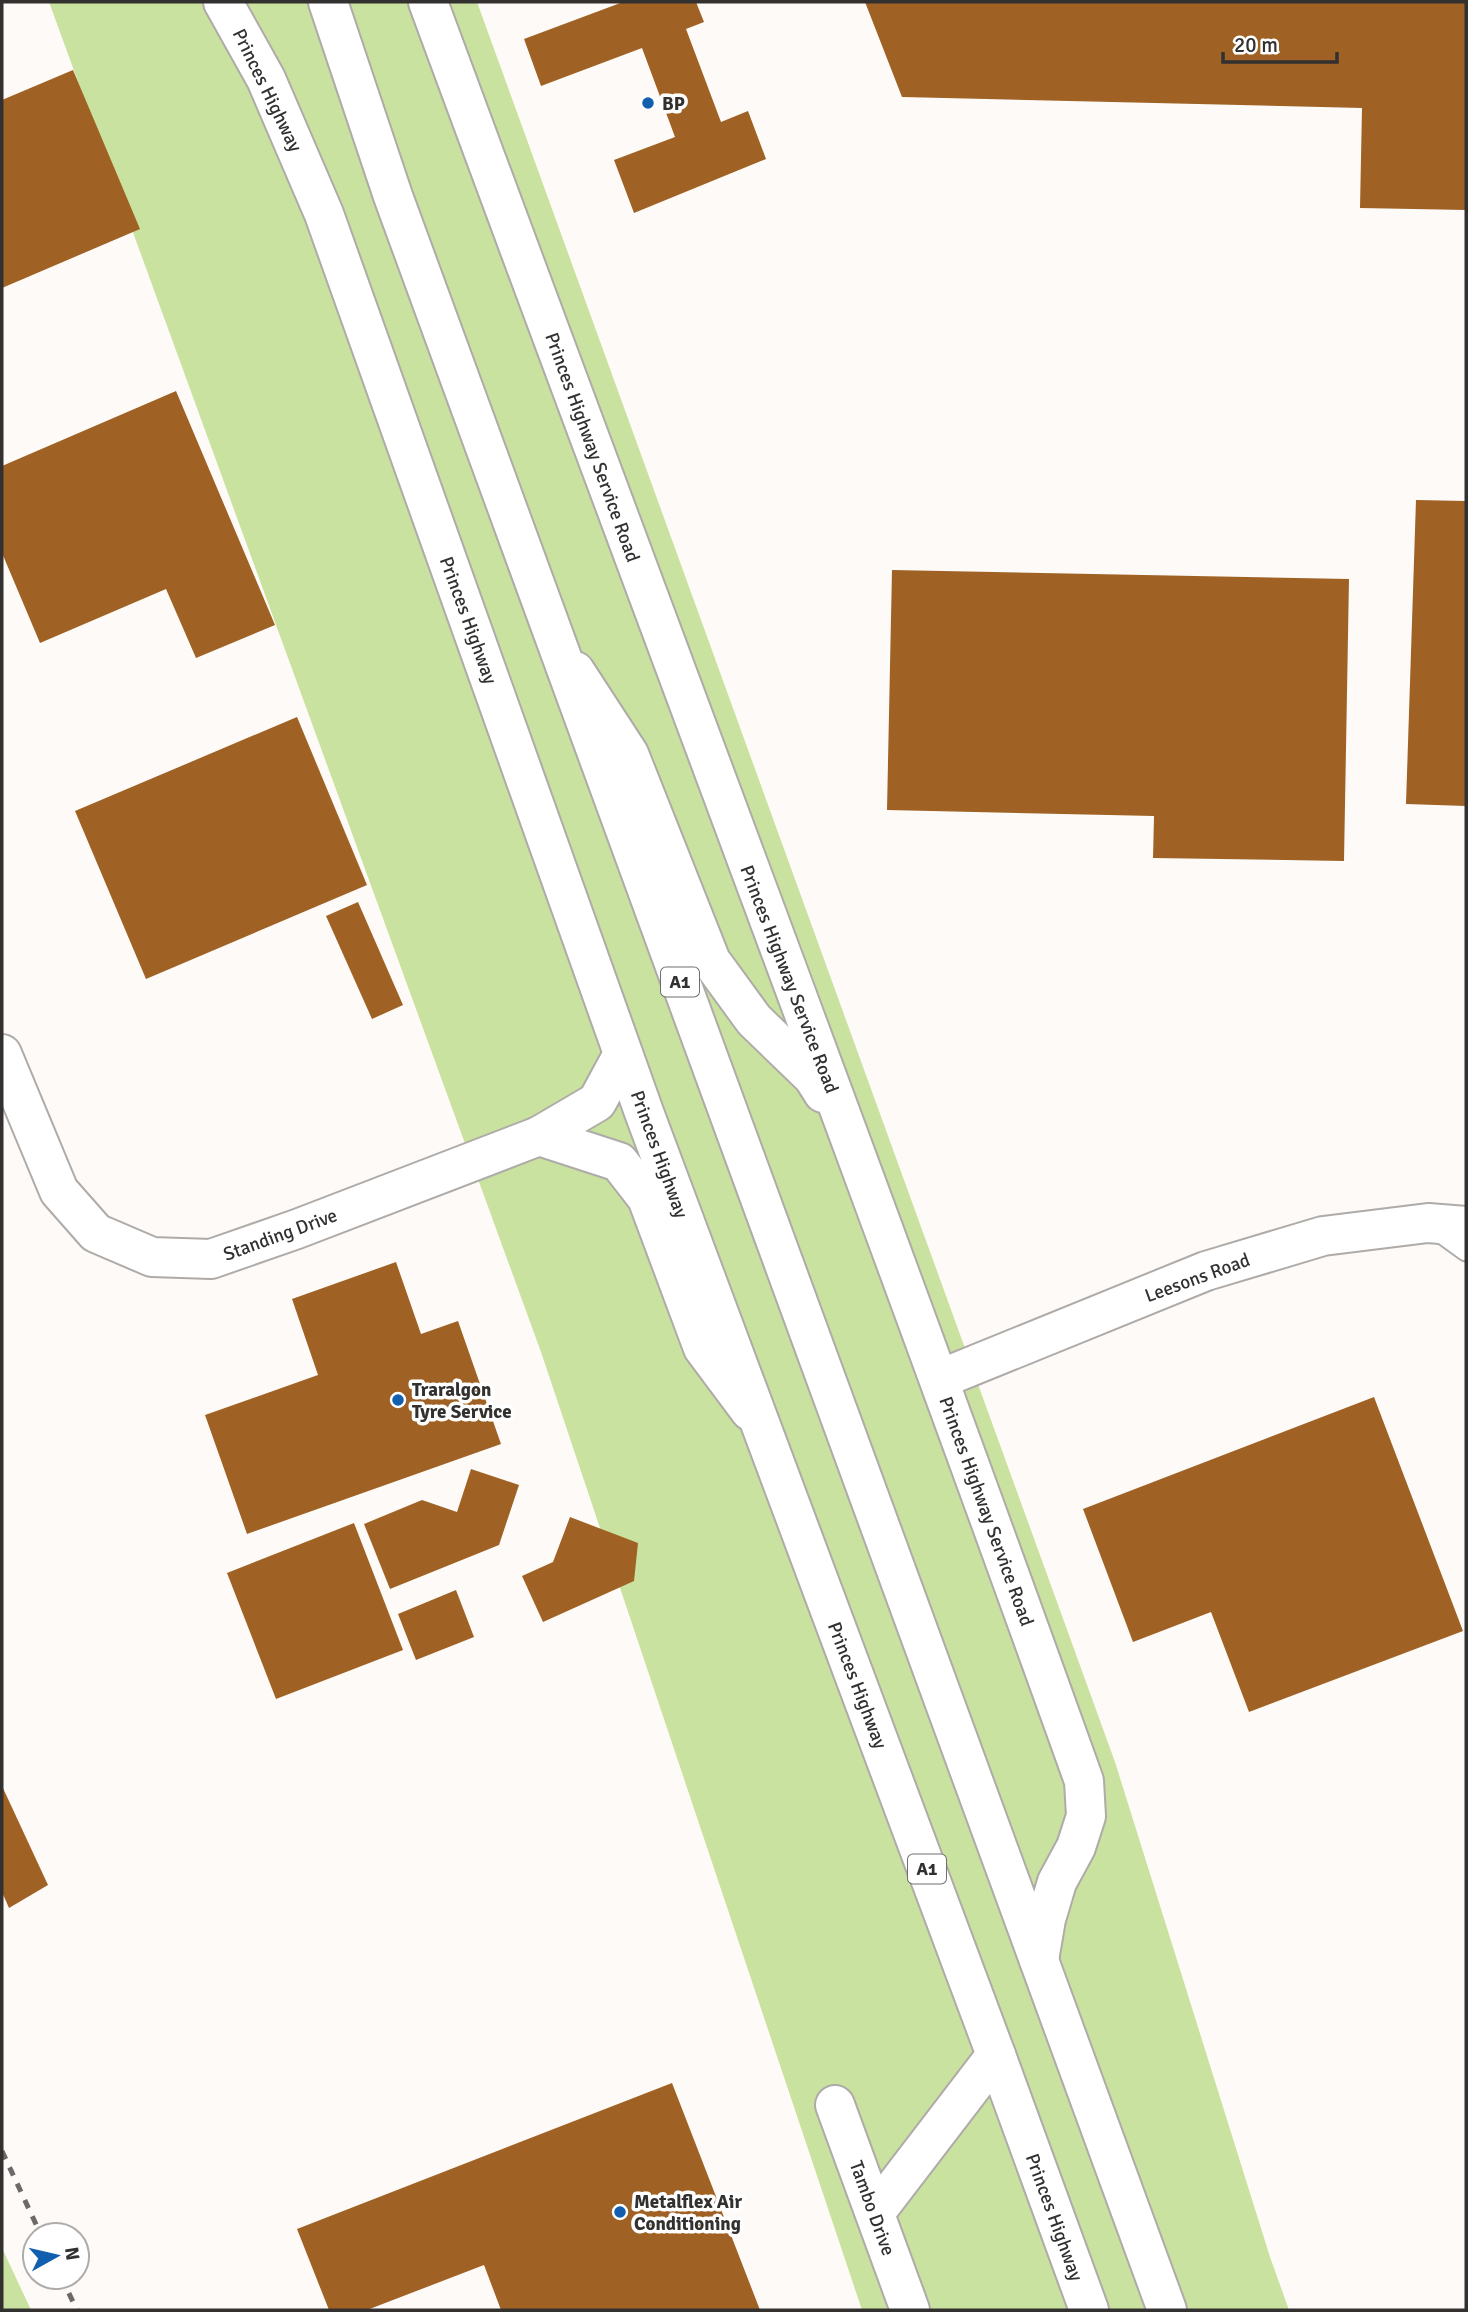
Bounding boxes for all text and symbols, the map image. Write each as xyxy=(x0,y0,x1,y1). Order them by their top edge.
scale bar xyxy=(1223,21,1337,65)
street label: Princes Highway xyxy=(227,25,307,156)
text: 20 m xyxy=(1234,32,1278,58)
place label: BP xyxy=(662,92,685,116)
marker: BP xyxy=(640,95,656,111)
street label: Princes Highway Service Road xyxy=(539,329,645,565)
street label: Princes Highway xyxy=(434,553,502,688)
street label: Princes Highway Service Road xyxy=(734,862,844,1097)
road number: A1 xyxy=(661,967,699,996)
street label: Princes Highway xyxy=(625,1087,693,1222)
street label: Standing Drive xyxy=(220,1203,341,1267)
street label: Leesons Road xyxy=(1141,1248,1253,1308)
place label: Traralgon Tyre Service xyxy=(412,1378,512,1424)
marker: Traralgon Tyre Service xyxy=(390,1392,406,1408)
street label: Princes Highway Service Road xyxy=(933,1393,1039,1629)
street label: Princes Highway xyxy=(822,1618,892,1752)
road number: A1 xyxy=(908,1854,946,1884)
street label: Princes Highway xyxy=(1020,2150,1088,2285)
street label: Tambo Drive xyxy=(844,2158,900,2259)
place label: Metalflex Air Conditioning xyxy=(634,2190,742,2236)
marker: Metalflex Air Conditioning xyxy=(612,2204,628,2220)
north arrow xyxy=(21,2221,91,2291)
text: N xyxy=(59,2246,85,2262)

